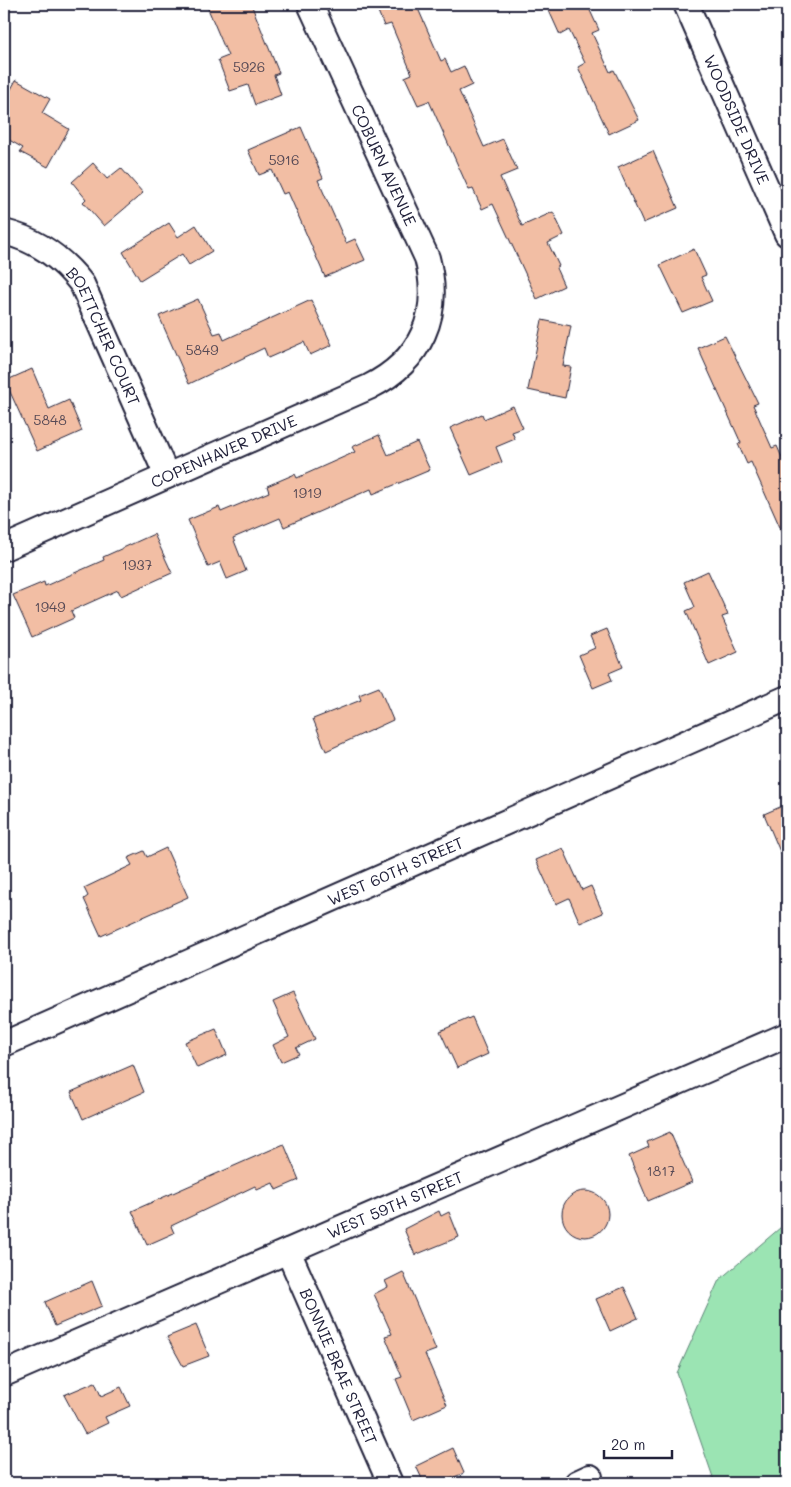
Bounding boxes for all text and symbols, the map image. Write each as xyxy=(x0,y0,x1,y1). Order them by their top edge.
street label: WOODSIDE DRIVE xyxy=(699,51,775,187)
house number: 5926 xyxy=(233,57,265,76)
street label: COBURN AVENUE xyxy=(347,101,422,229)
house number: 5916 xyxy=(268,150,300,169)
street label: BOETTCHER COURT xyxy=(62,262,145,409)
house number: 5849 xyxy=(185,340,219,359)
street label: COPENHAVER DRIVE xyxy=(147,409,300,492)
house number: 5848 xyxy=(33,410,67,429)
house number: 1919 xyxy=(292,483,322,502)
house number: 1937 xyxy=(122,555,152,574)
house number: 1949 xyxy=(34,597,66,616)
street label: WEST 60TH STREET xyxy=(324,831,467,910)
house number: 1817 xyxy=(647,1161,676,1180)
street label: WEST 59TH STREET xyxy=(324,1166,466,1243)
street label: BONNIE BRAE STREET xyxy=(296,1285,383,1448)
scale bar xyxy=(604,1427,671,1459)
text: 20 m xyxy=(611,1434,645,1454)

